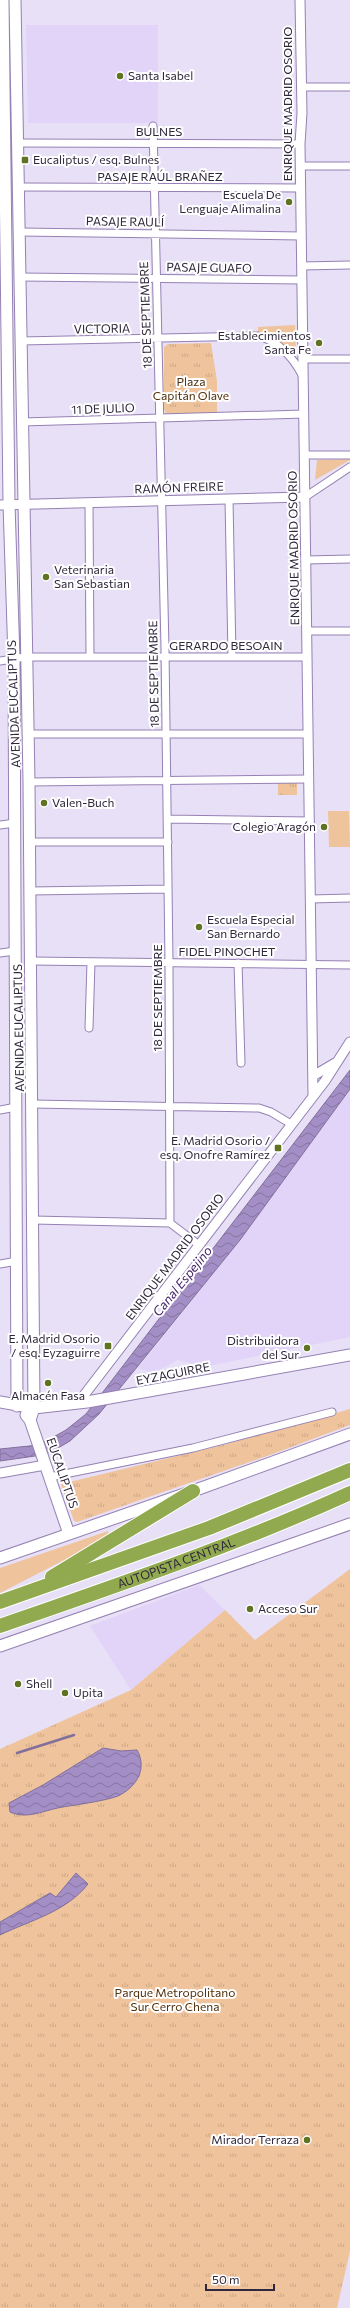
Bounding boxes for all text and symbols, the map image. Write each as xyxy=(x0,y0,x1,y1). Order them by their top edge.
street label: ENRIQUE MADRID OSORIO xyxy=(280,27,294,181)
place label: Santa Isabel xyxy=(128,68,193,82)
marker: Santa Isabel xyxy=(115,71,125,81)
street label: BULNES xyxy=(136,124,182,138)
place label: Eucaliptus / esq. Bulnes xyxy=(33,152,159,166)
marker: Eucaliptus / esq. Bulnes xyxy=(20,155,30,165)
street label: PASAJE RAÚL BRAÑEZ xyxy=(97,169,223,184)
place label: Escuela De Lenguaje Alimalina xyxy=(179,187,281,215)
marker: Escuela De Lenguaje Alimalina xyxy=(284,197,294,207)
street label: PASAJE RAULÍ xyxy=(86,213,165,230)
street label: PASAJE GUAFO xyxy=(166,259,252,276)
street label: 18 DE SEPTIEMBRE xyxy=(136,261,154,369)
street label: VICTORIA xyxy=(74,321,130,335)
place label: Establecimientos Santa Fe xyxy=(218,328,311,356)
marker: Establecimientos Santa Fe xyxy=(314,338,324,348)
park label: Plaza Capitán Olave xyxy=(153,374,229,402)
street label: 11 DE JULIO xyxy=(71,400,135,417)
street label: ENRIQUE MADRID OSORIO xyxy=(285,470,301,625)
street label: RAMÓN FREIRE xyxy=(134,478,224,496)
place label: Veterinaria San Sebastian xyxy=(54,562,130,590)
marker: Veterinaria San Sebastian xyxy=(41,572,51,582)
street label: 18 DE SEPTIEMBRE xyxy=(145,620,161,728)
street label: GERARDO BESOAIN xyxy=(169,638,283,652)
street label: AVENIDA EUCALIPTUS xyxy=(4,640,22,768)
place label: Valen-Buch xyxy=(52,795,114,809)
marker: Valen-Buch xyxy=(39,798,49,808)
place label: Colegio Aragón xyxy=(233,819,316,833)
marker: Colegio Aragón xyxy=(319,822,329,832)
place label: Escuela Especial San Bernardo xyxy=(207,912,294,940)
marker: Escuela Especial San Bernardo xyxy=(194,922,204,932)
street label: 18 DE SEPTIEMBRE xyxy=(150,944,164,1052)
street label: FIDEL PINOCHET xyxy=(178,944,276,958)
street label: AVENIDA EUCALIPTUS xyxy=(10,964,26,1092)
place label: E. Madrid Osorio / esq. Onofre Ramírez xyxy=(160,1133,270,1161)
marker: E. Madrid Osorio / esq. Onofre Ramírez xyxy=(273,1143,283,1153)
street label: ENRIQUE MADRID OSORIO xyxy=(122,1190,226,1322)
water label: Canal Espejino xyxy=(149,1242,215,1319)
place label: E. Madrid Osorio / esq. Eyzaguirre xyxy=(9,1331,100,1359)
place label: Distribuidora del Sur xyxy=(227,1333,299,1361)
marker: E. Madrid Osorio / esq. Eyzaguirre xyxy=(103,1341,113,1351)
marker: Distribuidora del Sur xyxy=(302,1343,312,1353)
street label: EYZAGUIRRE xyxy=(135,1359,211,1387)
marker: Almacén Fasa xyxy=(43,1378,53,1388)
place label: Almacén Fasa xyxy=(11,1388,85,1402)
street label: EUCALIPTUS xyxy=(44,1436,82,1510)
street label: AUTOPISTA CENTRAL xyxy=(115,1534,237,1590)
place label: Acceso Sur xyxy=(258,1601,318,1615)
marker: Acceso Sur xyxy=(245,1604,255,1614)
place label: Shell xyxy=(26,1676,52,1690)
marker: Shell xyxy=(13,1679,23,1689)
place label: Upita xyxy=(73,1685,103,1699)
marker: Upita xyxy=(60,1688,70,1698)
park label: Parque Metropolitano Sur Cerro Chena xyxy=(115,1985,235,2013)
place label: Mirador Terraza xyxy=(211,2132,299,2146)
marker: Mirador Terraza xyxy=(302,2135,312,2145)
scale bar xyxy=(206,2266,274,2292)
text: 50 m xyxy=(212,2272,240,2286)

